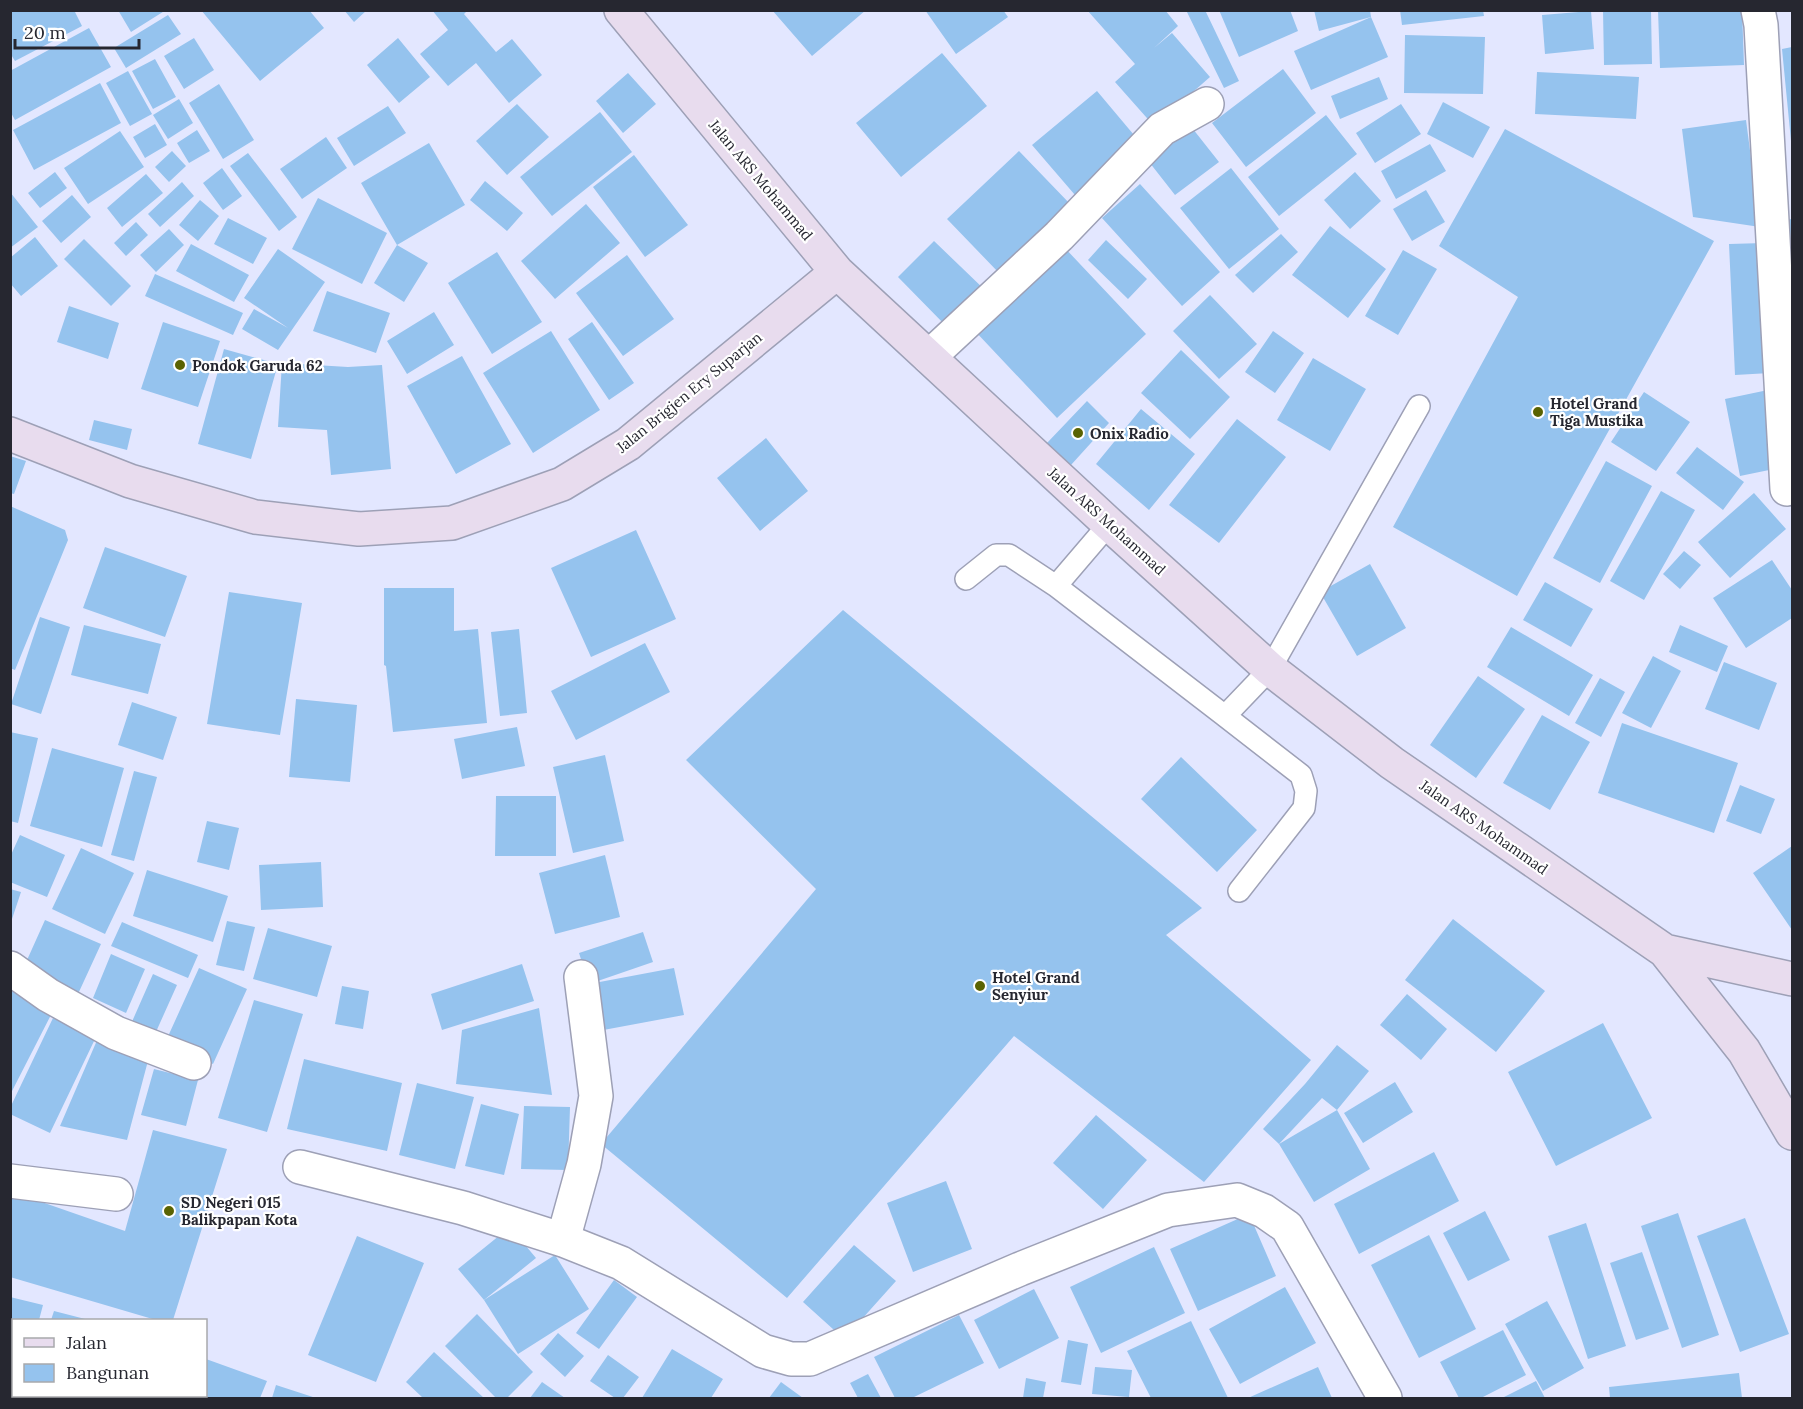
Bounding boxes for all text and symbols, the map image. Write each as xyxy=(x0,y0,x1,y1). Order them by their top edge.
scale bar xyxy=(15,12,140,50)
text: 20 m xyxy=(24,21,66,44)
street label: Jalan ARS Mohammad xyxy=(704,115,817,244)
street label: Jalan Brigjen Ery Suparjan xyxy=(612,328,766,457)
place label: Pondok Garuda 62 xyxy=(192,356,323,375)
marker: Pondok Garuda 62 xyxy=(173,358,187,372)
place label: Hotel Grand Tiga Mustika xyxy=(1550,394,1643,430)
marker: Hotel Grand Tiga Mustika xyxy=(1531,405,1545,419)
place label: Onix Radio xyxy=(1090,424,1169,443)
marker: Onix Radio xyxy=(1071,426,1085,440)
street label: Jalan ARS Mohammad xyxy=(1043,462,1170,579)
street label: Jalan ARS Mohammad xyxy=(1416,775,1552,878)
place label: Hotel Grand Senyiur xyxy=(992,968,1080,1004)
marker: Hotel Grand Senyiur xyxy=(973,979,987,993)
place label: SD Negeri 015 Balikpapan Kota xyxy=(181,1193,297,1229)
marker: SD Negeri 015 Balikpapan Kota xyxy=(162,1204,176,1218)
legend xyxy=(12,1319,207,1397)
text: Jalan xyxy=(65,1331,107,1354)
text: Bangunan xyxy=(66,1361,149,1384)

